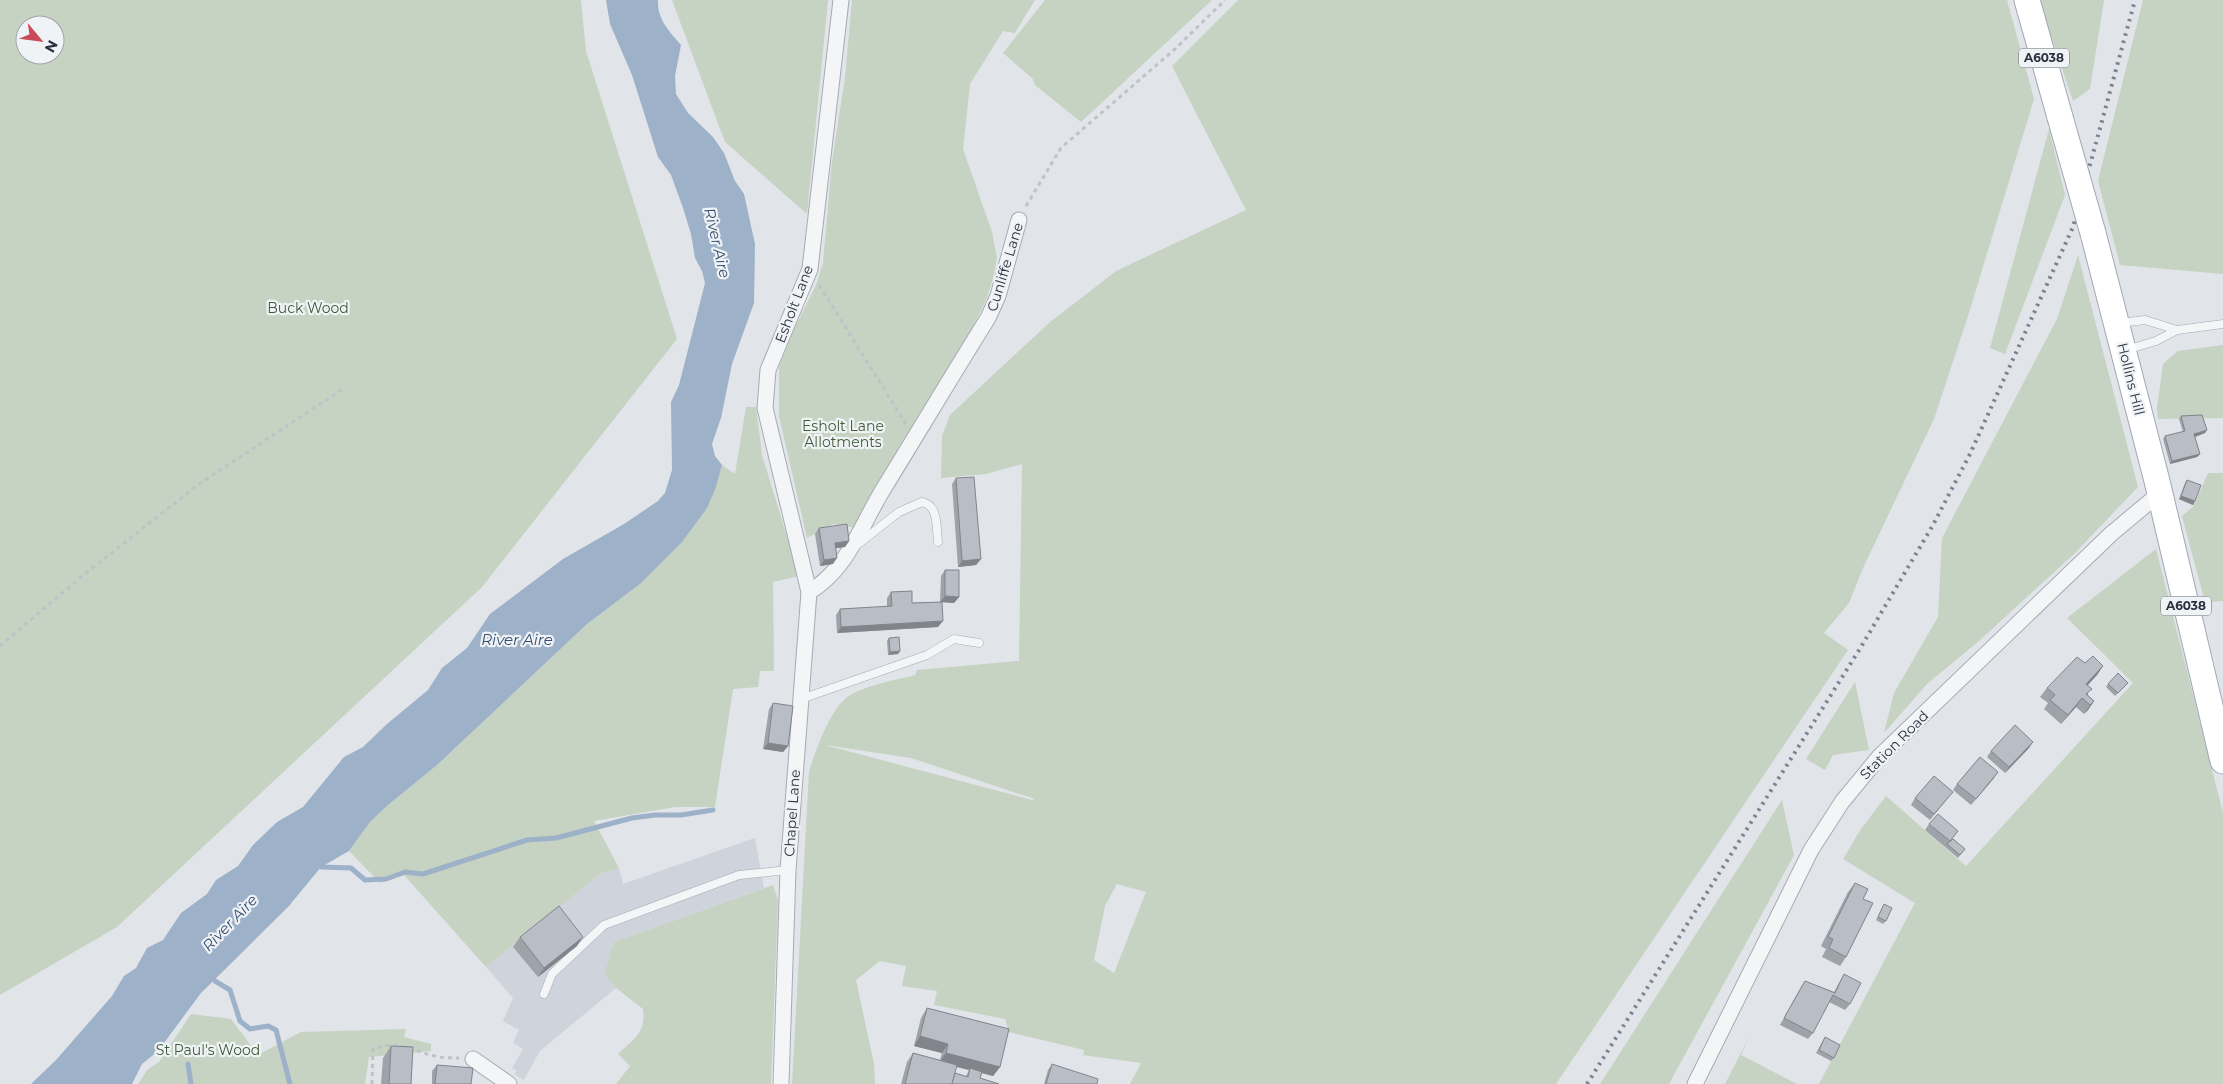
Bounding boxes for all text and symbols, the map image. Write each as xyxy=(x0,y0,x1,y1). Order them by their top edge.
north arrow xyxy=(15,15,65,65)
text: N xyxy=(41,37,62,56)
road number: A6038 xyxy=(2019,48,2069,68)
water label: River Aire xyxy=(700,206,735,280)
street label: Cunliffe Lane xyxy=(983,220,1027,314)
street label: Esholt Lane xyxy=(771,263,817,345)
park label: Buck Wood xyxy=(267,299,349,317)
street label: Hollins Hill xyxy=(2113,341,2149,417)
park label: Esholt Lane Allotments xyxy=(802,417,884,451)
road number: A6038 xyxy=(2161,596,2211,616)
water label: River Aire xyxy=(481,630,553,649)
street label: Station Road xyxy=(1856,707,1932,783)
street label: Chapel Lane xyxy=(780,769,804,857)
water label: River Aire xyxy=(198,890,261,955)
park label: St Paul's Wood xyxy=(156,1041,260,1059)

